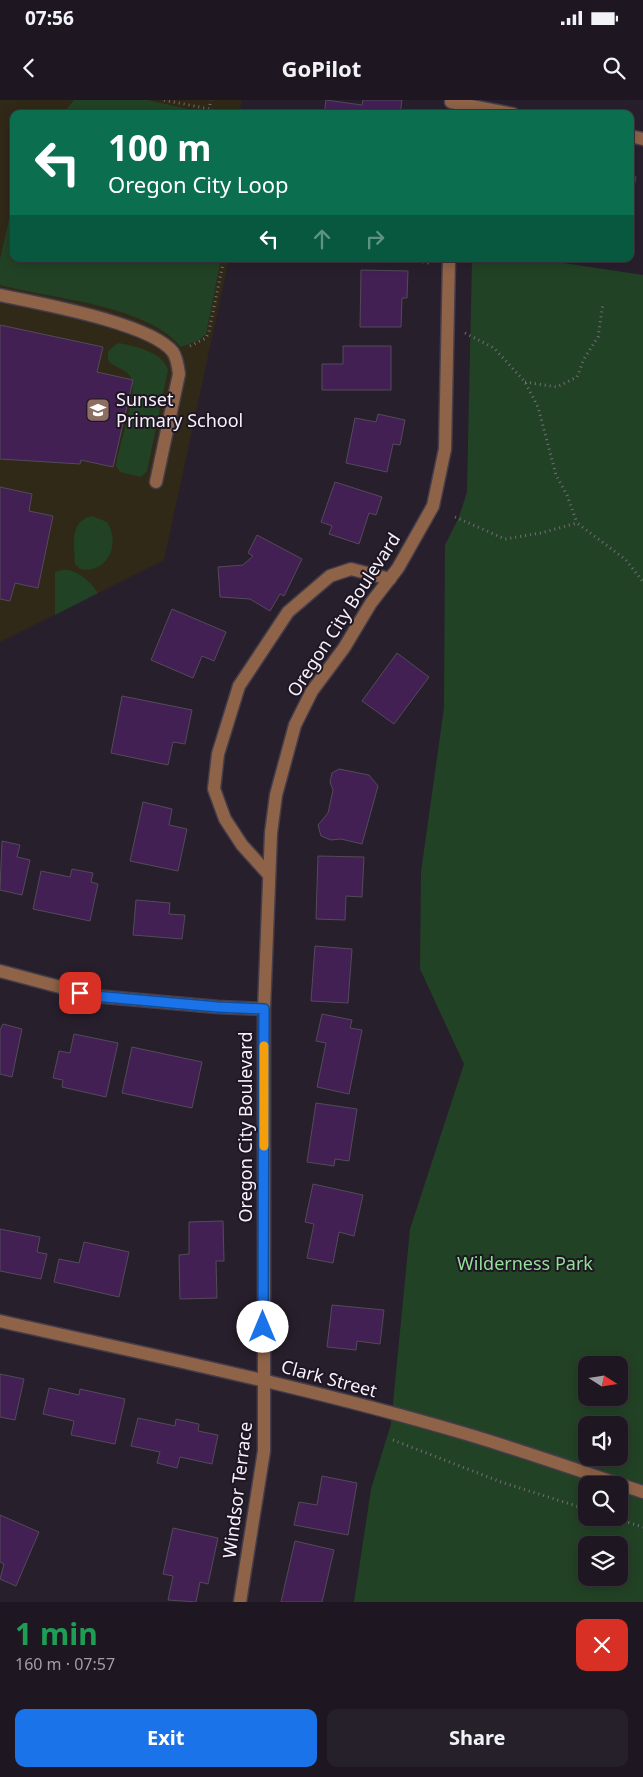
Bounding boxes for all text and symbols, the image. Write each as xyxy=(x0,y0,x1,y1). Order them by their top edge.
text: 07:56 xyxy=(25,5,74,31)
text: GoPilot xyxy=(282,53,361,83)
icon: back xyxy=(15,54,43,82)
icon: search xyxy=(600,54,628,82)
text: 100 m xyxy=(108,124,211,171)
icon: left xyxy=(25,130,90,195)
text: Oregon City Loop xyxy=(108,169,289,199)
icon: left xyxy=(255,225,283,253)
icon: ahead xyxy=(308,225,336,253)
icon: right xyxy=(361,225,389,253)
place label: Sunset Primary School xyxy=(116,387,243,432)
school or university icon: Sunset Primary School xyxy=(85,397,111,423)
street label: Oregon City Boulevard xyxy=(281,528,405,701)
pin xyxy=(59,972,101,1014)
icon: arrive xyxy=(66,979,94,1007)
street label: Oregon City Boulevard xyxy=(233,1032,257,1222)
park label: Wilderness Park xyxy=(457,1251,593,1275)
position arrow xyxy=(236,1300,288,1352)
street label: Clark Street xyxy=(279,1354,380,1402)
north arrow xyxy=(578,1356,628,1406)
map controls xyxy=(578,1356,628,1586)
button: sound xyxy=(578,1416,628,1466)
street label: Windsor Terrace xyxy=(217,1420,257,1560)
button: search xyxy=(578,1476,628,1526)
button: layers xyxy=(578,1536,628,1586)
text: 1 min xyxy=(15,1613,98,1654)
button: close xyxy=(576,1619,628,1671)
text: 160 m · 07:57 xyxy=(15,1653,115,1675)
button: Exit xyxy=(15,1709,317,1767)
button: Share xyxy=(327,1709,628,1767)

